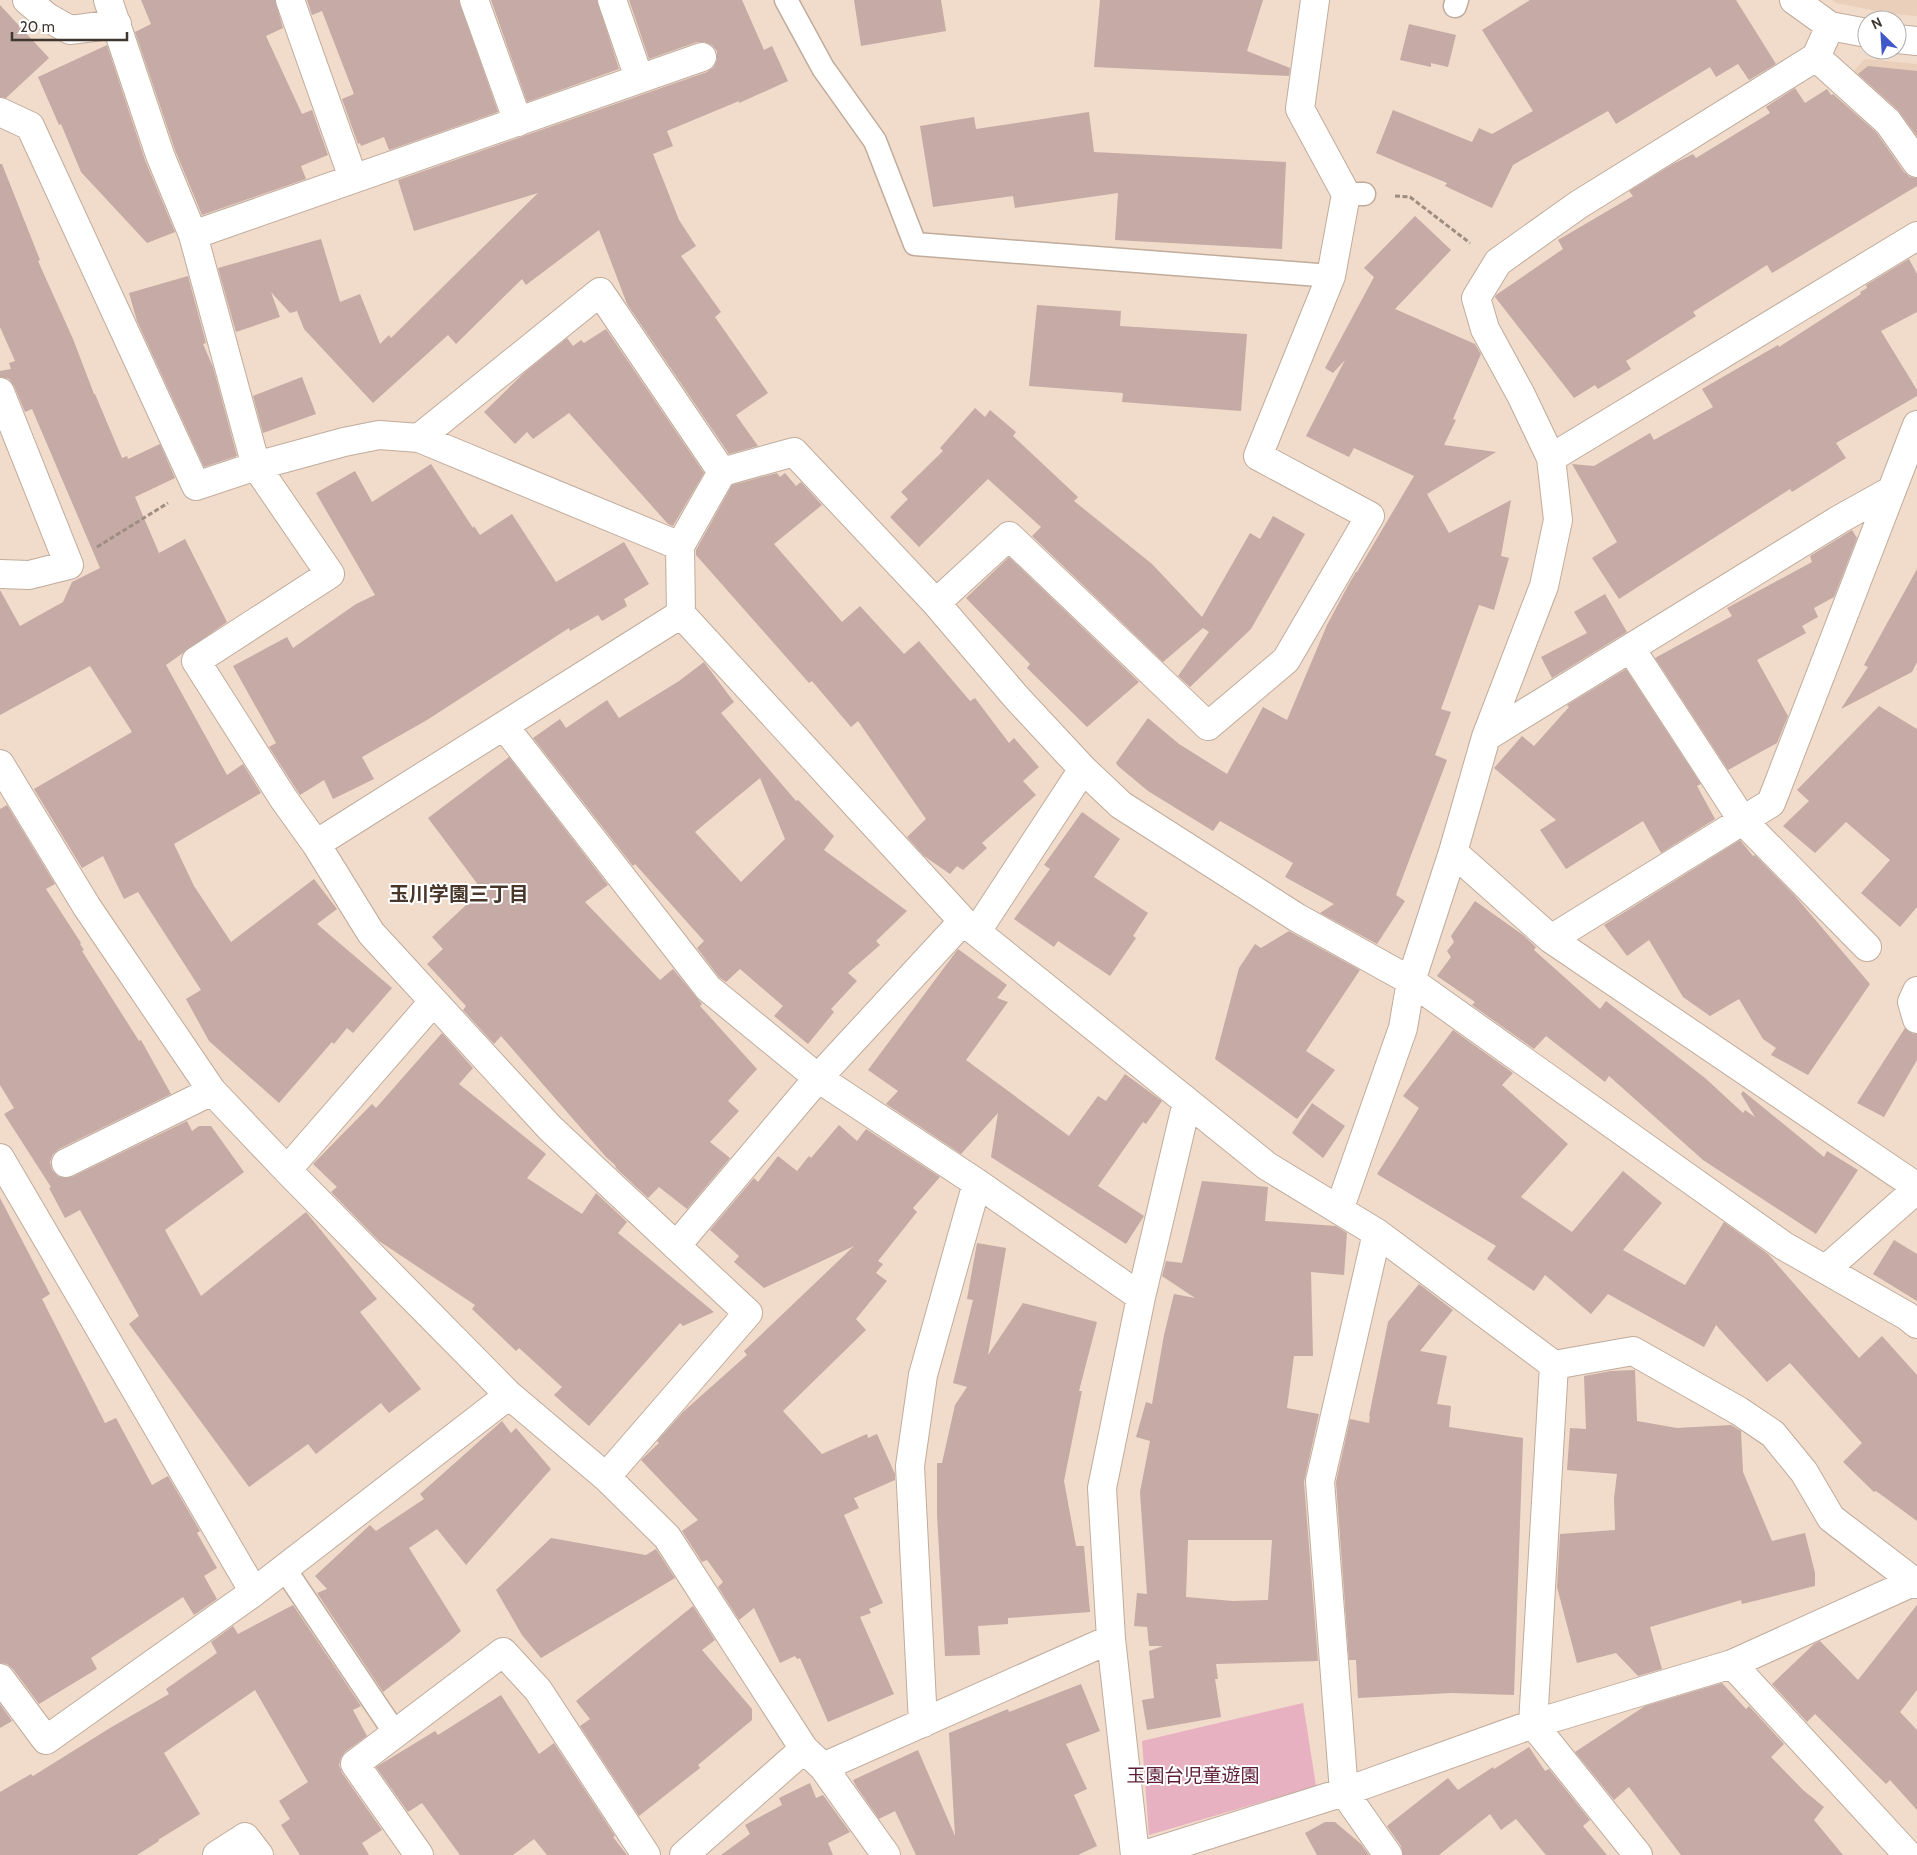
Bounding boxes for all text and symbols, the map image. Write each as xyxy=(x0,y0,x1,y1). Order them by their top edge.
scale bar xyxy=(12,10,128,42)
north arrow xyxy=(1857,10,1907,60)
text: N xyxy=(1868,13,1885,33)
text: 20 m xyxy=(20,18,55,36)
district label: 玉川学園三丁目 xyxy=(389,882,529,906)
park label: 玉園台児童遊園 xyxy=(1126,1764,1260,1787)

